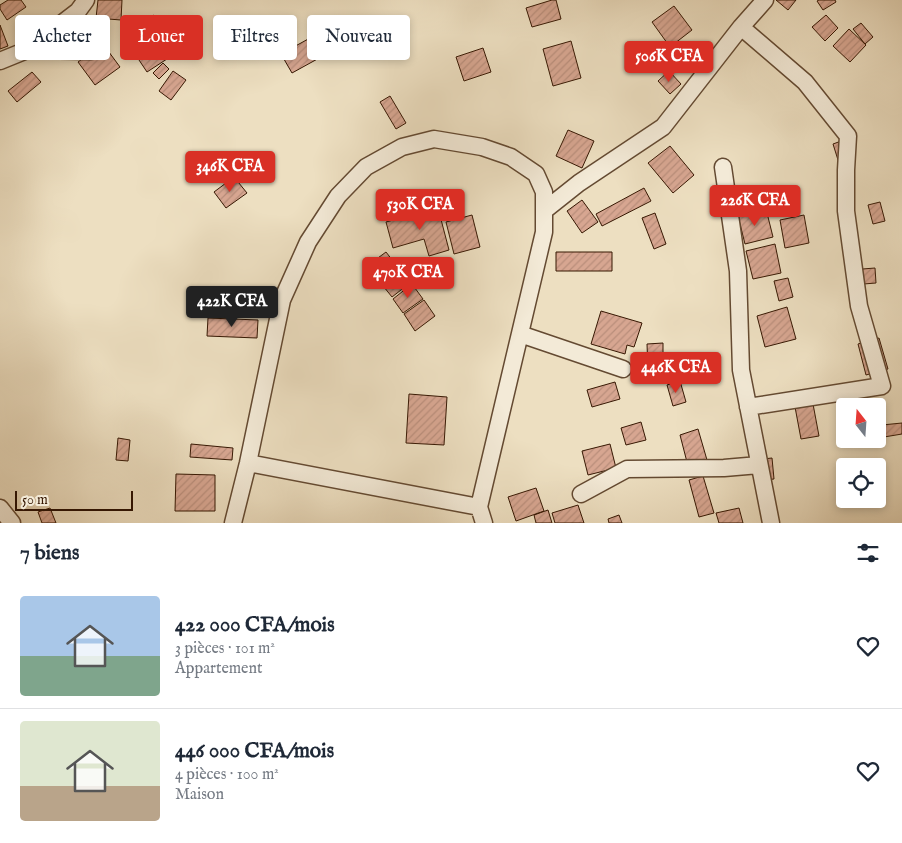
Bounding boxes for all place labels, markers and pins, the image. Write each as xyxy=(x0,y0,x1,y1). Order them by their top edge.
pin: 506K CFA xyxy=(617,41,721,83)
pin: 346K CFA xyxy=(178,150,282,193)
pin: 226K CFA xyxy=(703,184,807,227)
pin: 530K CFA xyxy=(368,188,472,231)
pin: 470K CFA xyxy=(356,256,460,299)
pin: 422K CFA xyxy=(180,286,284,328)
pin: 446K CFA xyxy=(624,352,728,394)

